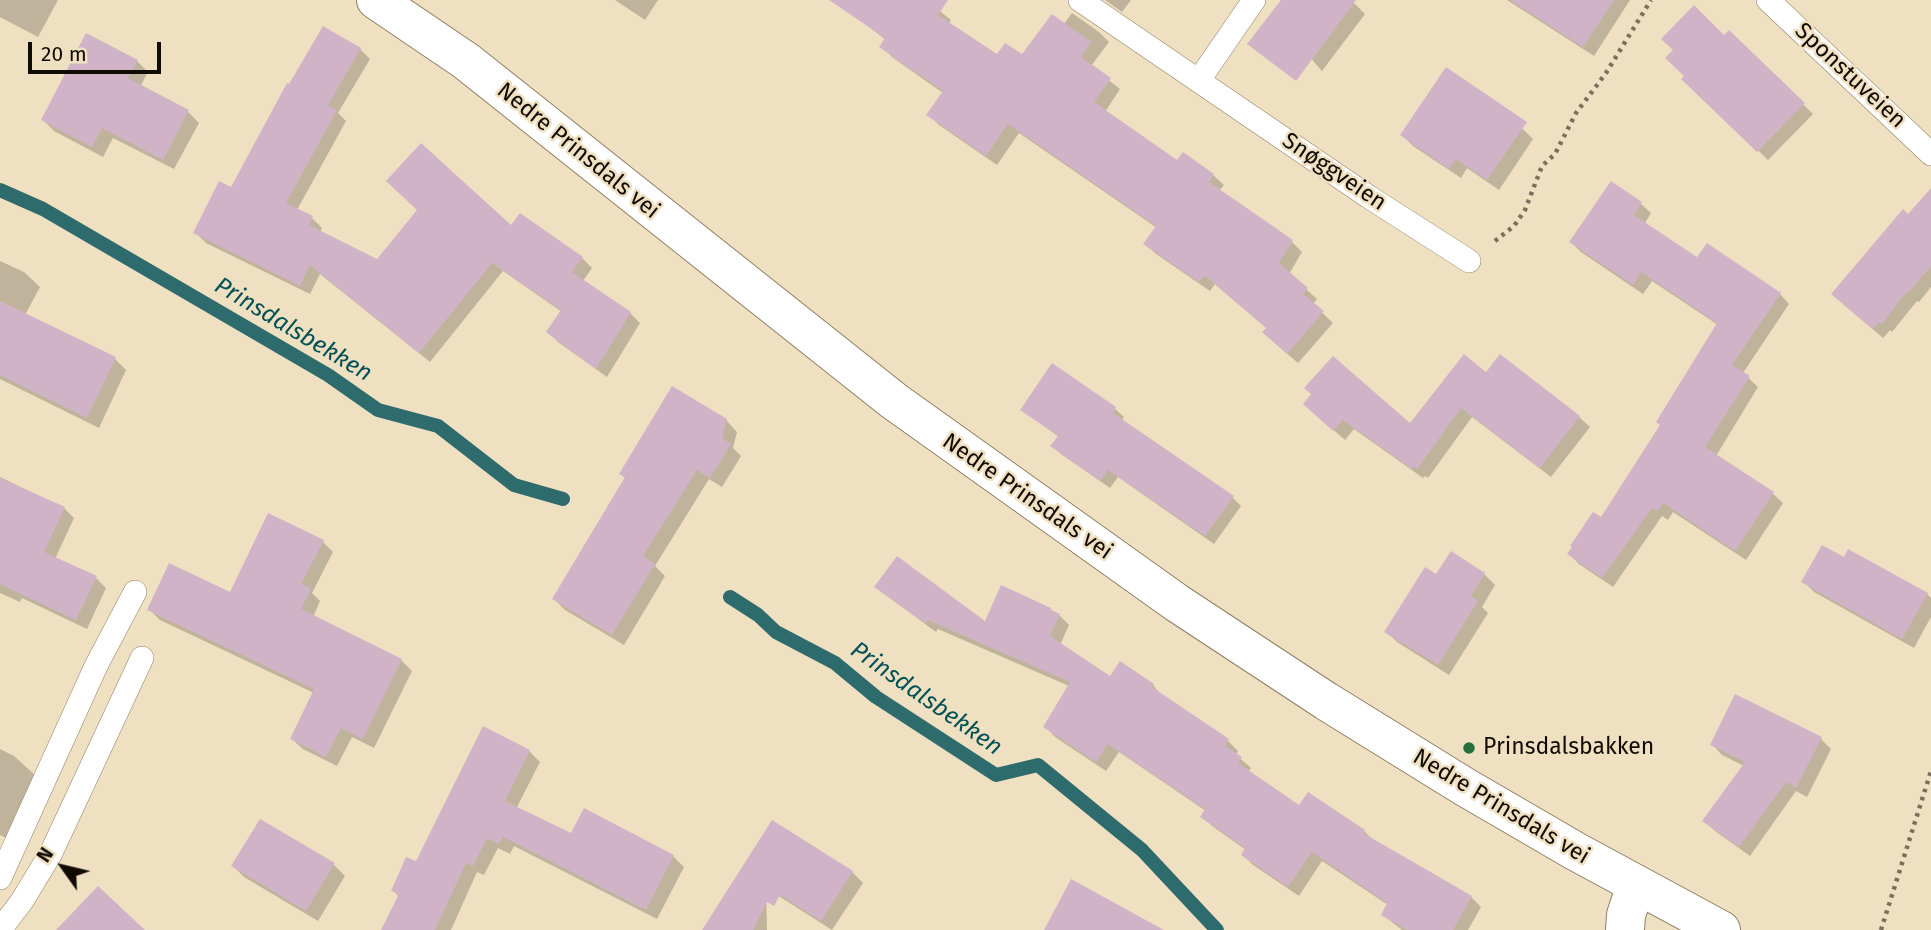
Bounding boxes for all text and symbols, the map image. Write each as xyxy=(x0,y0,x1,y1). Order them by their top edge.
street label: Sponstuveien xyxy=(1789,18,1911,134)
scale bar xyxy=(32,28,164,72)
text: 20 m xyxy=(41,41,87,67)
street label: Nedre Prinsdals vei xyxy=(491,77,665,225)
street label: Snøggveien xyxy=(1277,127,1391,217)
water label: Prinsdalsbekken xyxy=(209,272,377,388)
street label: Nedre Prinsdals vei xyxy=(937,428,1117,566)
water label: Prinsdalsbekken xyxy=(845,636,1007,762)
place label: Prinsdalsbakken xyxy=(1483,734,1654,762)
marker: Prinsdalsbakken xyxy=(1461,740,1477,756)
street label: Nedre Prinsdals vei xyxy=(1408,743,1594,871)
north arrow xyxy=(28,832,98,902)
text: N xyxy=(32,843,58,867)

